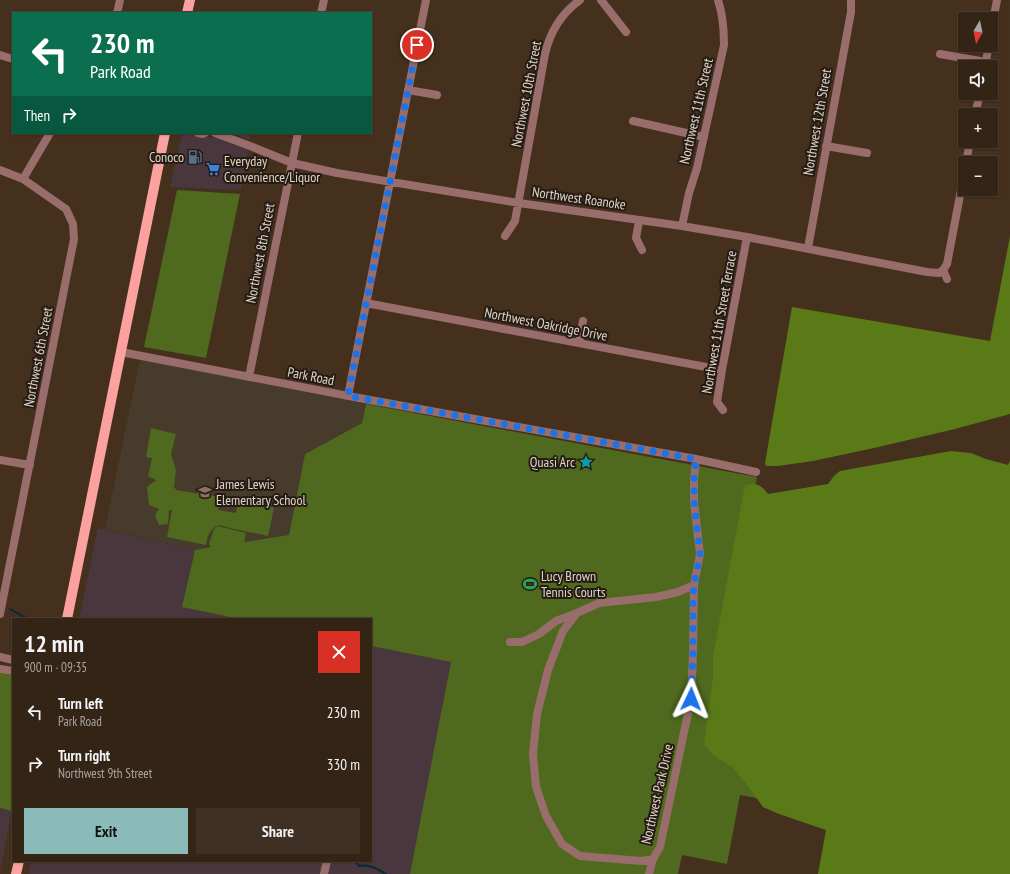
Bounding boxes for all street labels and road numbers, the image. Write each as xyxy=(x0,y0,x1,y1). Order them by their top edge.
street label: Northwest 10th Street xyxy=(507,39,545,149)
street label: Northwest 11th Street xyxy=(675,56,717,166)
street label: Northwest 12th Street xyxy=(799,67,835,177)
street label: Northwest Roanoke xyxy=(531,183,627,214)
street label: Northwest 8th Street xyxy=(241,201,279,305)
street label: Northwest 11th Street Terrace xyxy=(698,249,740,395)
street label: Northwest Oakridge Drive xyxy=(483,303,609,345)
street label: Northwest 6th Street xyxy=(19,305,57,409)
street label: Park Road xyxy=(286,363,336,389)
street label: Northwest Park Drive xyxy=(637,742,677,846)

